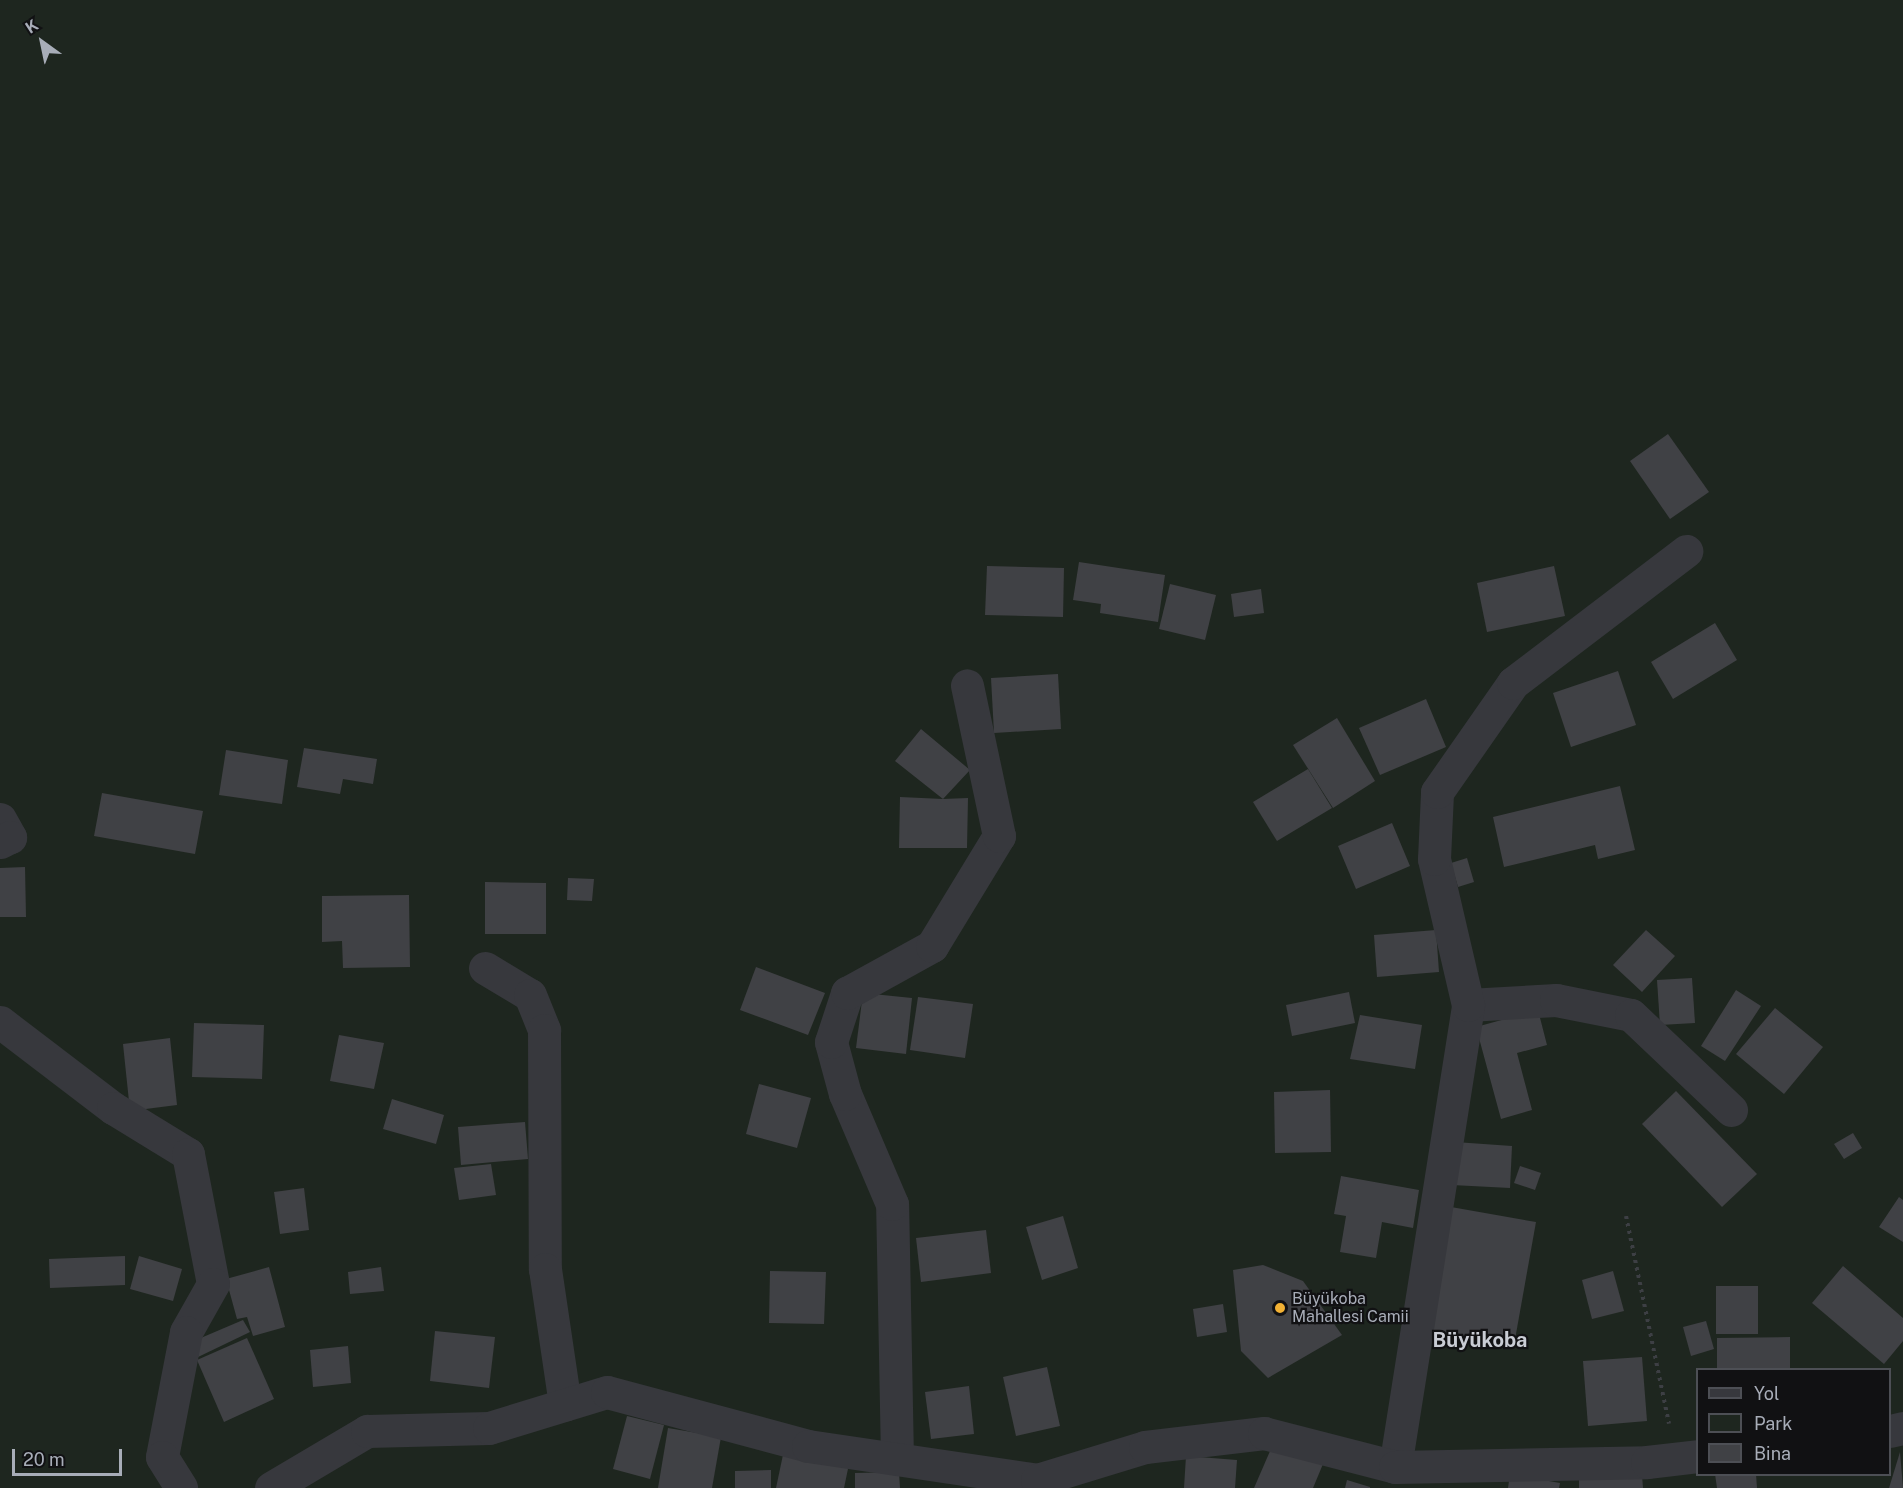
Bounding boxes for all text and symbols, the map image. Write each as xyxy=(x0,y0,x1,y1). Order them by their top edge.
north arrow xyxy=(12,12,72,72)
text: K xyxy=(22,15,42,38)
place label: Büyükoba Mahallesi Camii xyxy=(1292,1289,1409,1327)
marker: Büyükoba Mahallesi Camii xyxy=(1273,1301,1287,1315)
district label: Büyükoba xyxy=(1433,1328,1527,1352)
legend xyxy=(1696,1368,1891,1476)
text: Yol xyxy=(1754,1383,1779,1404)
text: Park xyxy=(1754,1413,1792,1434)
scale bar xyxy=(15,1437,124,1475)
text: Bina xyxy=(1754,1443,1791,1464)
text: 20 m xyxy=(23,1449,65,1470)

